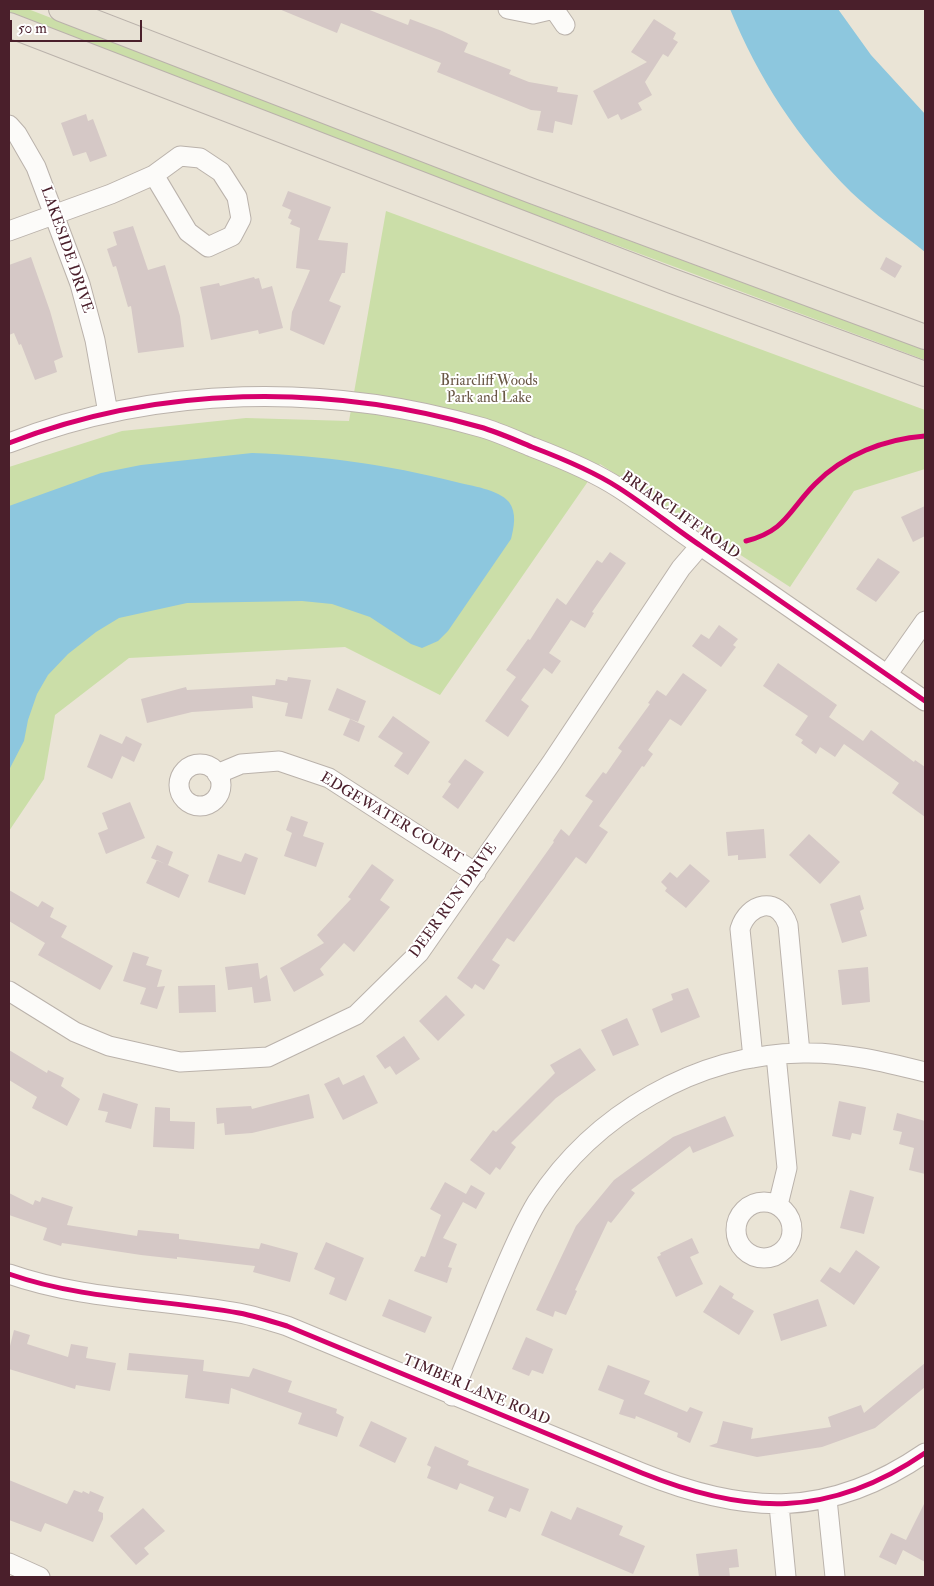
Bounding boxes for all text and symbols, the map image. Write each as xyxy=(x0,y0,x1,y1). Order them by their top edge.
scale bar xyxy=(12,10,145,42)
text: 50 m xyxy=(18,19,47,38)
street label: LAKESIDE DRIVE xyxy=(36,184,96,316)
park label: Briarcliff Woods Park and Lake xyxy=(440,373,538,408)
street label: BRIARCLIFF ROAD xyxy=(617,468,743,564)
street label: EDGEWATER COURT xyxy=(317,769,465,869)
street label: DEER RUN DRIVE xyxy=(406,840,502,962)
street label: TIMBER LANE ROAD xyxy=(400,1352,552,1430)

